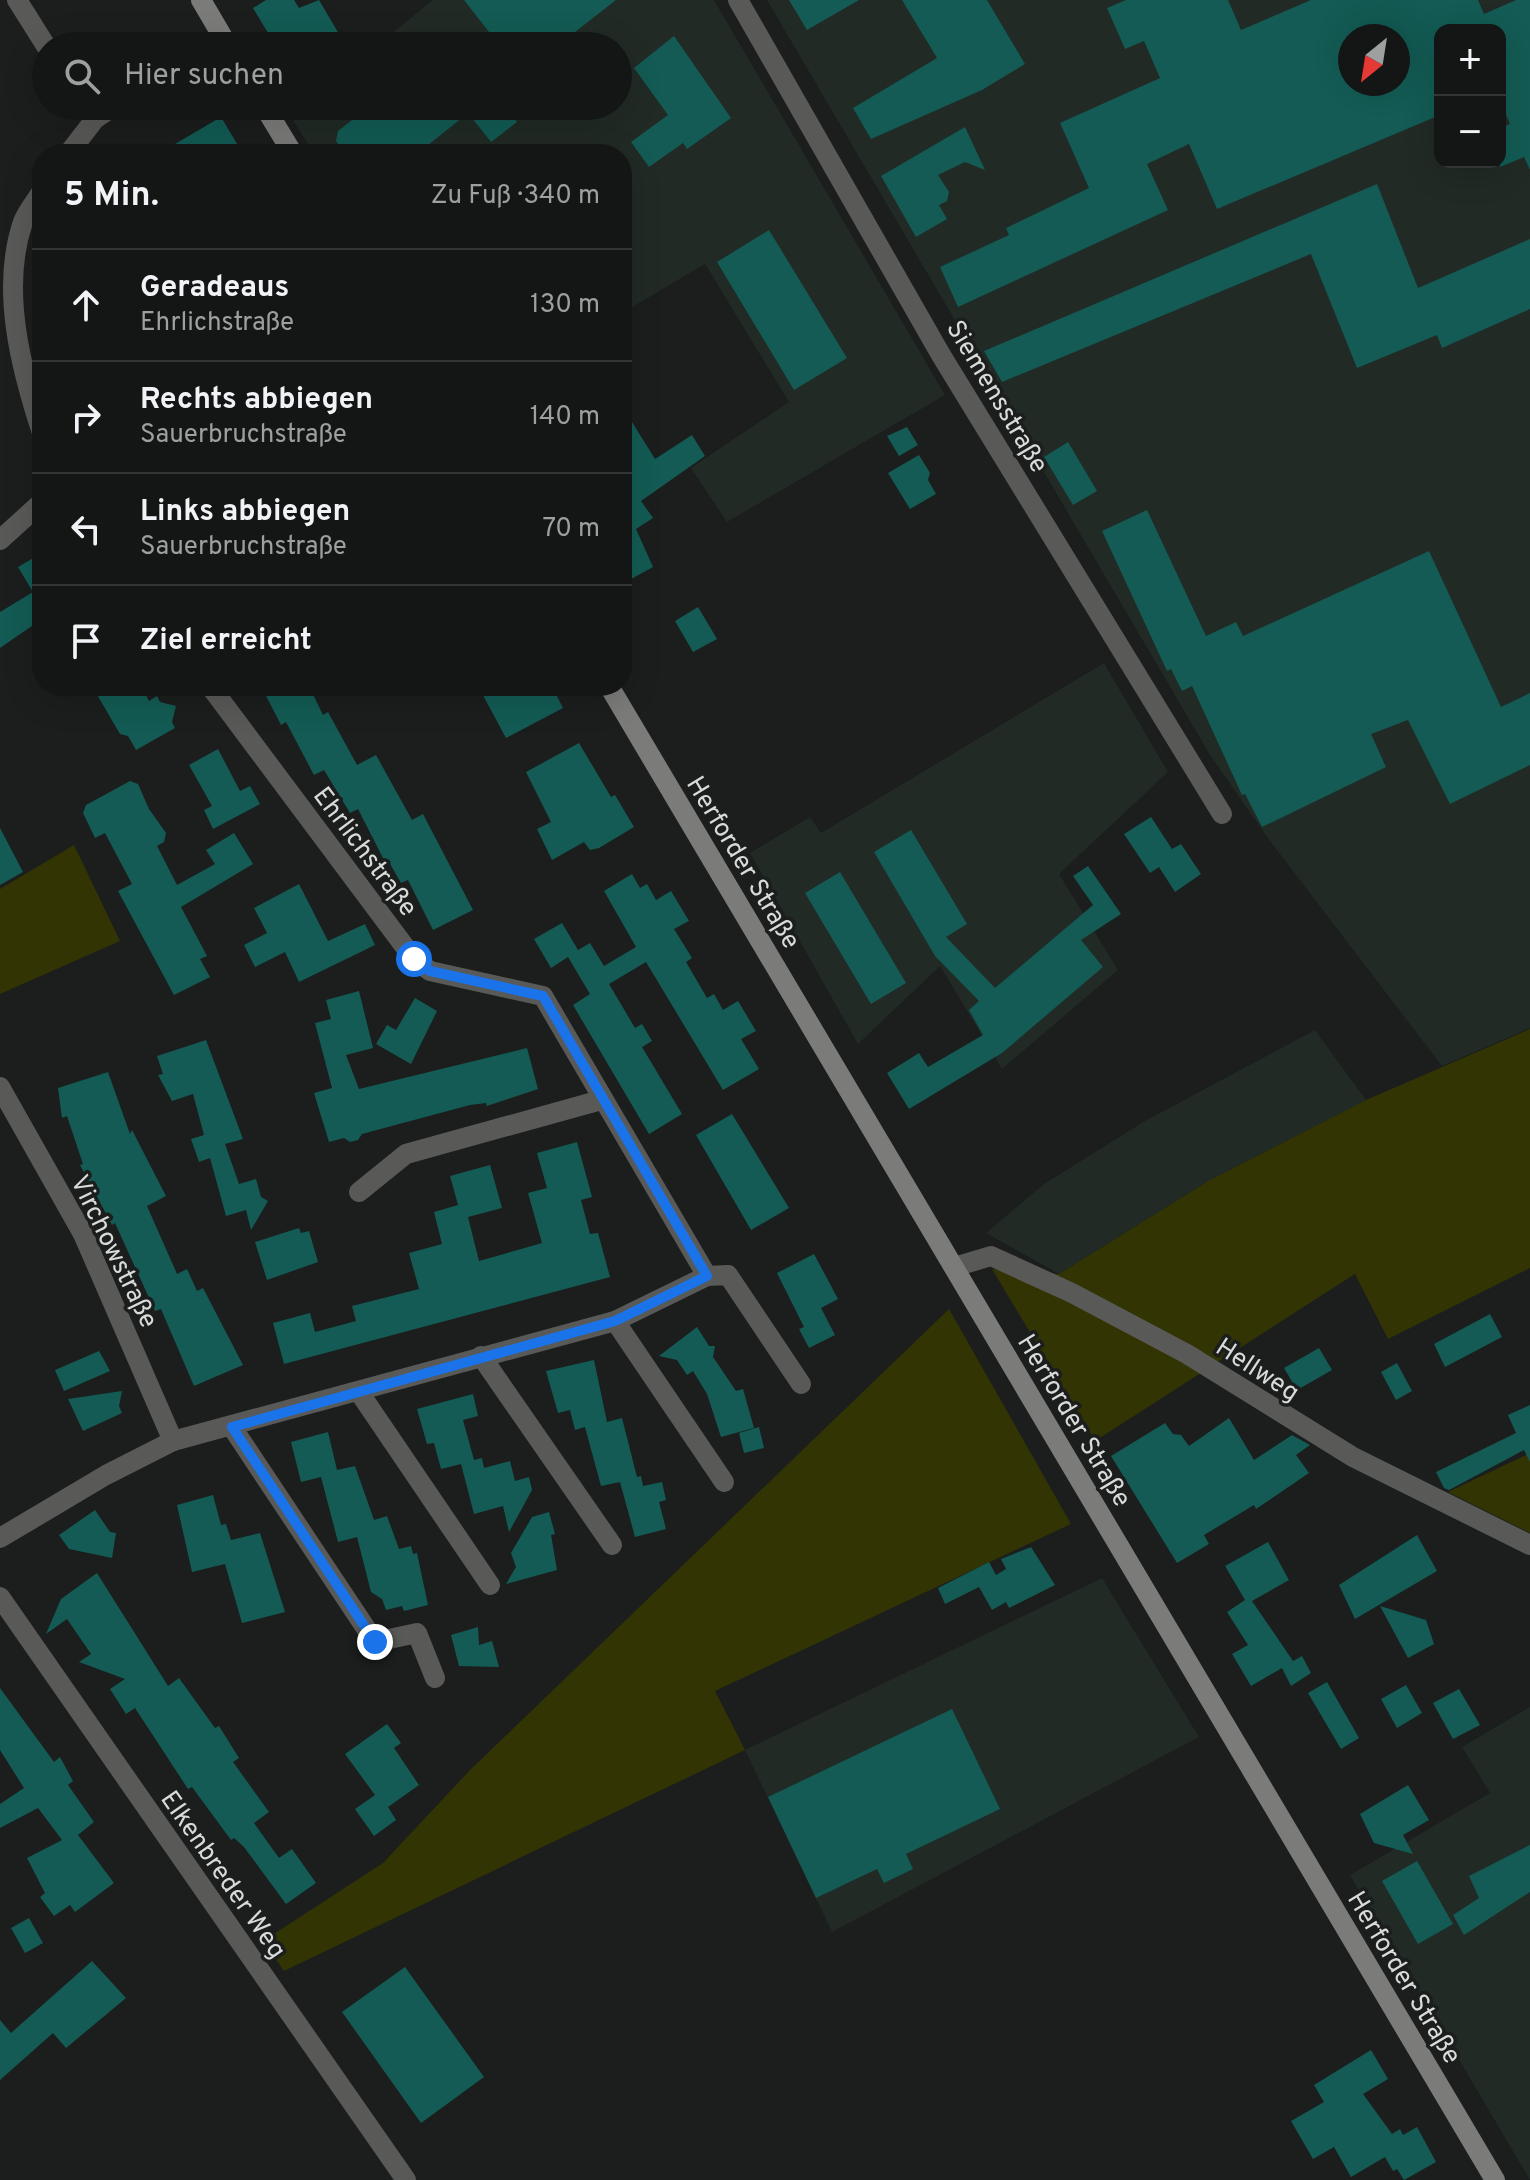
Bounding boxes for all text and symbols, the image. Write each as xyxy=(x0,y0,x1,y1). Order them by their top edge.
north arrow xyxy=(1338,24,1410,96)
map controls xyxy=(1434,24,1506,168)
button: + xyxy=(1434,24,1506,96)
search box xyxy=(32,32,632,120)
icon: search xyxy=(60,54,104,98)
text: Hier suchen xyxy=(124,58,284,95)
button: − xyxy=(1434,96,1506,168)
text: 5 Min. xyxy=(64,175,159,218)
text: Zu Fuß · 340 m xyxy=(431,180,600,213)
text: Geradeaus xyxy=(140,270,289,307)
icon: ahead xyxy=(64,283,108,327)
text: 130 m xyxy=(530,289,600,322)
text: Ehrlichstraße xyxy=(140,307,294,340)
street label: Siemensstraße xyxy=(937,315,1054,480)
text: Rechts abbiegen xyxy=(140,382,373,419)
icon: right xyxy=(64,395,108,439)
text: 140 m xyxy=(530,401,600,434)
text: Sauerbruchstraße xyxy=(140,419,347,452)
text: Links abbiegen xyxy=(140,494,350,531)
icon: left xyxy=(64,507,108,551)
text: 70 m xyxy=(542,513,600,546)
text: Sauerbruchstraße xyxy=(140,531,347,564)
icon: arrive xyxy=(64,619,108,663)
text: Ziel erreicht xyxy=(140,623,312,660)
street label: Herforder Straße xyxy=(677,771,806,956)
street label: Ehrlichstraße xyxy=(305,781,423,924)
route start xyxy=(396,941,432,977)
street label: Virchowstraße xyxy=(62,1170,164,1334)
street label: Herforder Straße xyxy=(1008,1329,1137,1514)
street label: Hellweg xyxy=(1209,1332,1305,1410)
route end xyxy=(357,1624,393,1660)
street label: Elkenbreder Weg xyxy=(152,1785,292,1966)
street label: Herforder Straße xyxy=(1338,1886,1467,2071)

